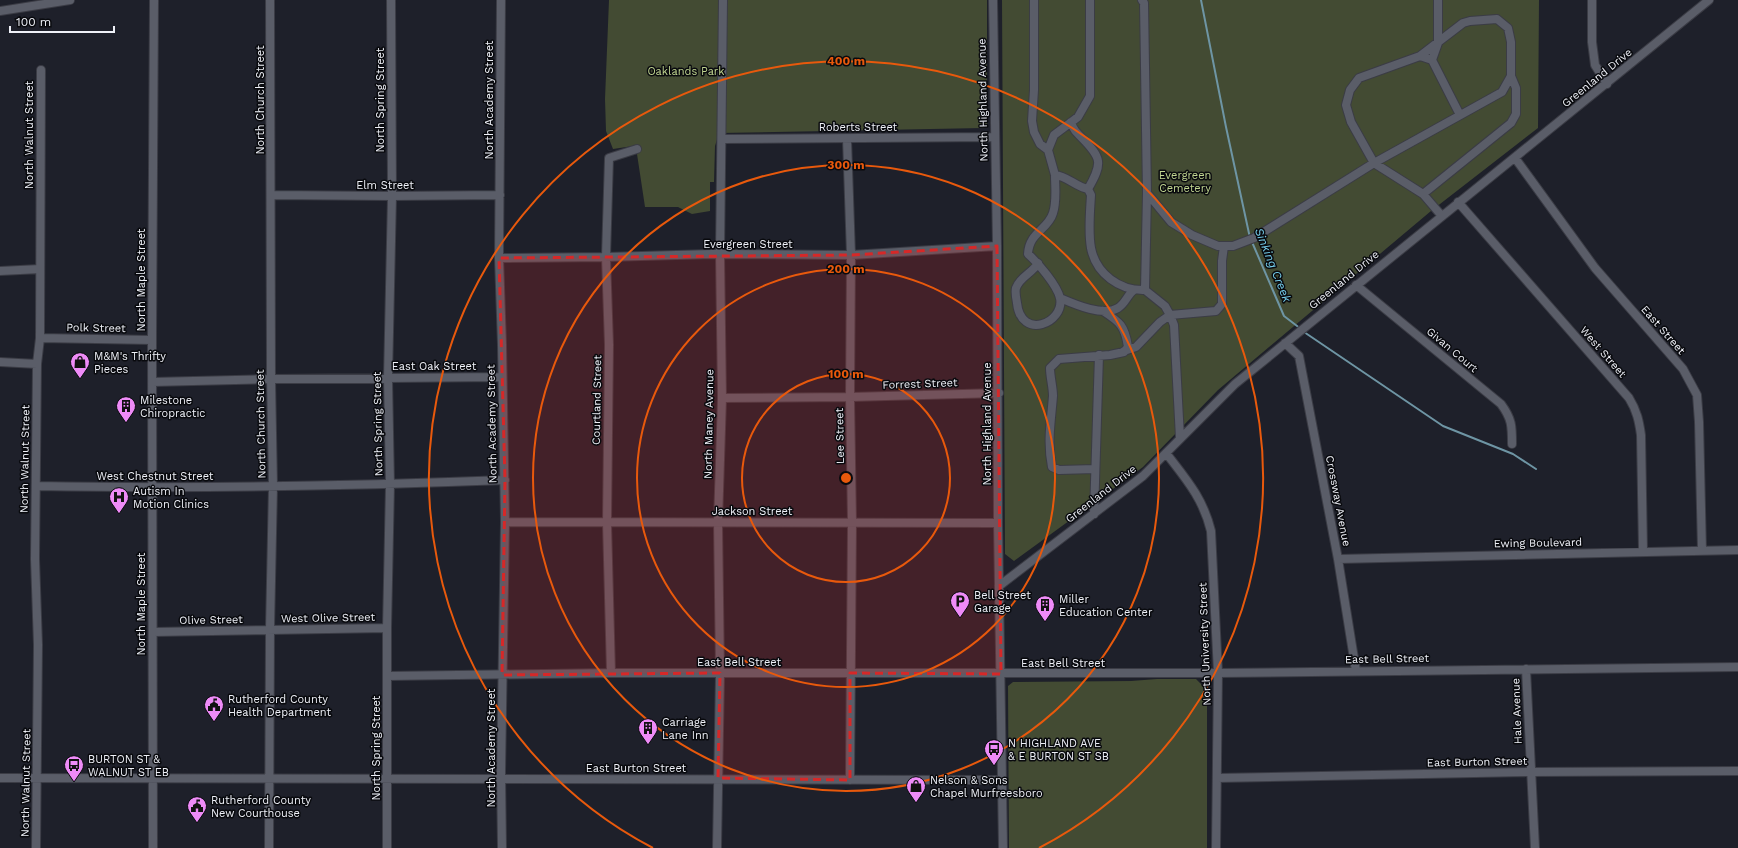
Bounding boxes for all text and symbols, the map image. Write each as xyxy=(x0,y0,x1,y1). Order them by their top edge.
scale bar xyxy=(10,8,114,34)
text: 100 m xyxy=(16,15,51,29)
street label: North Highland Avenue xyxy=(975,38,991,162)
street label: North Academy Street xyxy=(483,40,496,159)
street label: North Church Street xyxy=(254,45,267,155)
street label: Greenland Drive xyxy=(1559,46,1635,110)
street label: North Spring Street xyxy=(374,47,387,152)
text: 400 m xyxy=(827,54,865,68)
park label: Oaklands Park xyxy=(647,65,725,78)
street label: North Walnut Street xyxy=(23,80,36,189)
street label: Roberts Street xyxy=(819,121,898,134)
text: 300 m xyxy=(827,158,865,172)
park label: Evergreen Cemetery xyxy=(1159,169,1211,195)
street label: Elm Street xyxy=(356,179,414,192)
water label: Sinking Creek xyxy=(1252,226,1294,305)
street label: North Maple Street xyxy=(135,228,148,331)
street label: Evergreen Street xyxy=(703,238,793,251)
street label: Greenland Drive xyxy=(1306,248,1382,312)
text: 200 m xyxy=(827,262,865,276)
street label: East Street xyxy=(1638,303,1688,357)
street label: Polk Street xyxy=(66,321,126,335)
street label: West Street xyxy=(1577,324,1629,381)
street label: Givan Court xyxy=(1424,325,1481,375)
place label: M&M's Thrifty Pieces xyxy=(94,350,166,376)
shop icon: M&M's Thrifty Pieces xyxy=(69,351,91,379)
street label: Courtland Street xyxy=(590,355,604,445)
street label: East Oak Street xyxy=(392,360,477,373)
street label: North Highland Avenue xyxy=(981,362,994,486)
street label: North Academy Street xyxy=(484,364,500,484)
text: 100 m xyxy=(828,367,864,381)
street label: North Church Street xyxy=(254,369,268,479)
street label: North Maney Avenue xyxy=(702,369,716,479)
street label: North Spring Street xyxy=(371,371,385,476)
street label: Forrest Street xyxy=(882,376,958,392)
place label: Milestone Chiropractic xyxy=(140,394,206,420)
building icon: Milestone Chiropractic xyxy=(115,395,137,423)
street label: North Walnut Street xyxy=(18,404,32,513)
street label: Lee Street xyxy=(833,408,847,464)
street label: Crossway Avenue xyxy=(1323,454,1353,548)
street label: Greenland Drive xyxy=(1063,462,1139,526)
street label: West Chestnut Street xyxy=(97,470,214,483)
centre of rings xyxy=(839,471,853,485)
place label: Autism In Motion Clinics xyxy=(133,485,209,511)
hospital icon: Autism In Motion Clinics xyxy=(108,486,130,514)
street label: Jackson Street xyxy=(712,505,793,518)
street label: Ewing Boulevard xyxy=(1494,536,1582,550)
street label: North Maple Street xyxy=(135,552,148,655)
street label: North University Street xyxy=(1196,582,1214,706)
place label: Bell Street Garage xyxy=(974,589,1031,615)
parking icon: Bell Street Garage xyxy=(949,590,971,618)
place label: Miller Education Center xyxy=(1059,593,1153,619)
building icon: Miller Education Center xyxy=(1034,594,1056,622)
street label: West Olive Street xyxy=(281,611,376,625)
street label: Olive Street xyxy=(179,613,243,627)
street label: East Bell Street xyxy=(1345,652,1430,666)
street label: East Bell Street xyxy=(697,656,781,669)
street label: East Bell Street xyxy=(1021,657,1105,670)
street label: Hale Avenue xyxy=(1509,678,1525,744)
street label: North Academy Street xyxy=(485,688,498,807)
place label: Rutherford County Health Department xyxy=(228,693,332,719)
public building icon: Rutherford County Health Department xyxy=(203,694,225,722)
street label: North Spring Street xyxy=(370,695,383,800)
place label: Carriage Lane Inn xyxy=(662,716,709,742)
building icon: Carriage Lane Inn xyxy=(637,717,659,745)
street label: North Walnut Street xyxy=(19,728,33,837)
place label: N HIGHLAND AVE & E BURTON ST SB xyxy=(1008,737,1109,763)
bus stop icon: N HIGHLAND AVE & E BURTON ST SB xyxy=(983,738,1005,766)
place label: BURTON ST & WALNUT ST EB xyxy=(88,753,169,779)
bus stop icon: BURTON ST & WALNUT ST EB xyxy=(63,754,85,782)
street label: East Burton Street xyxy=(1427,755,1528,769)
street label: East Burton Street xyxy=(586,762,687,775)
place label: Nelson & Sons Chapel Murfreesboro xyxy=(930,774,1043,800)
shop icon: Nelson & Sons Chapel Murfreesboro xyxy=(905,775,927,803)
place label: Rutherford County New Courthouse xyxy=(211,794,311,820)
public building icon: Rutherford County New Courthouse xyxy=(186,795,208,823)

